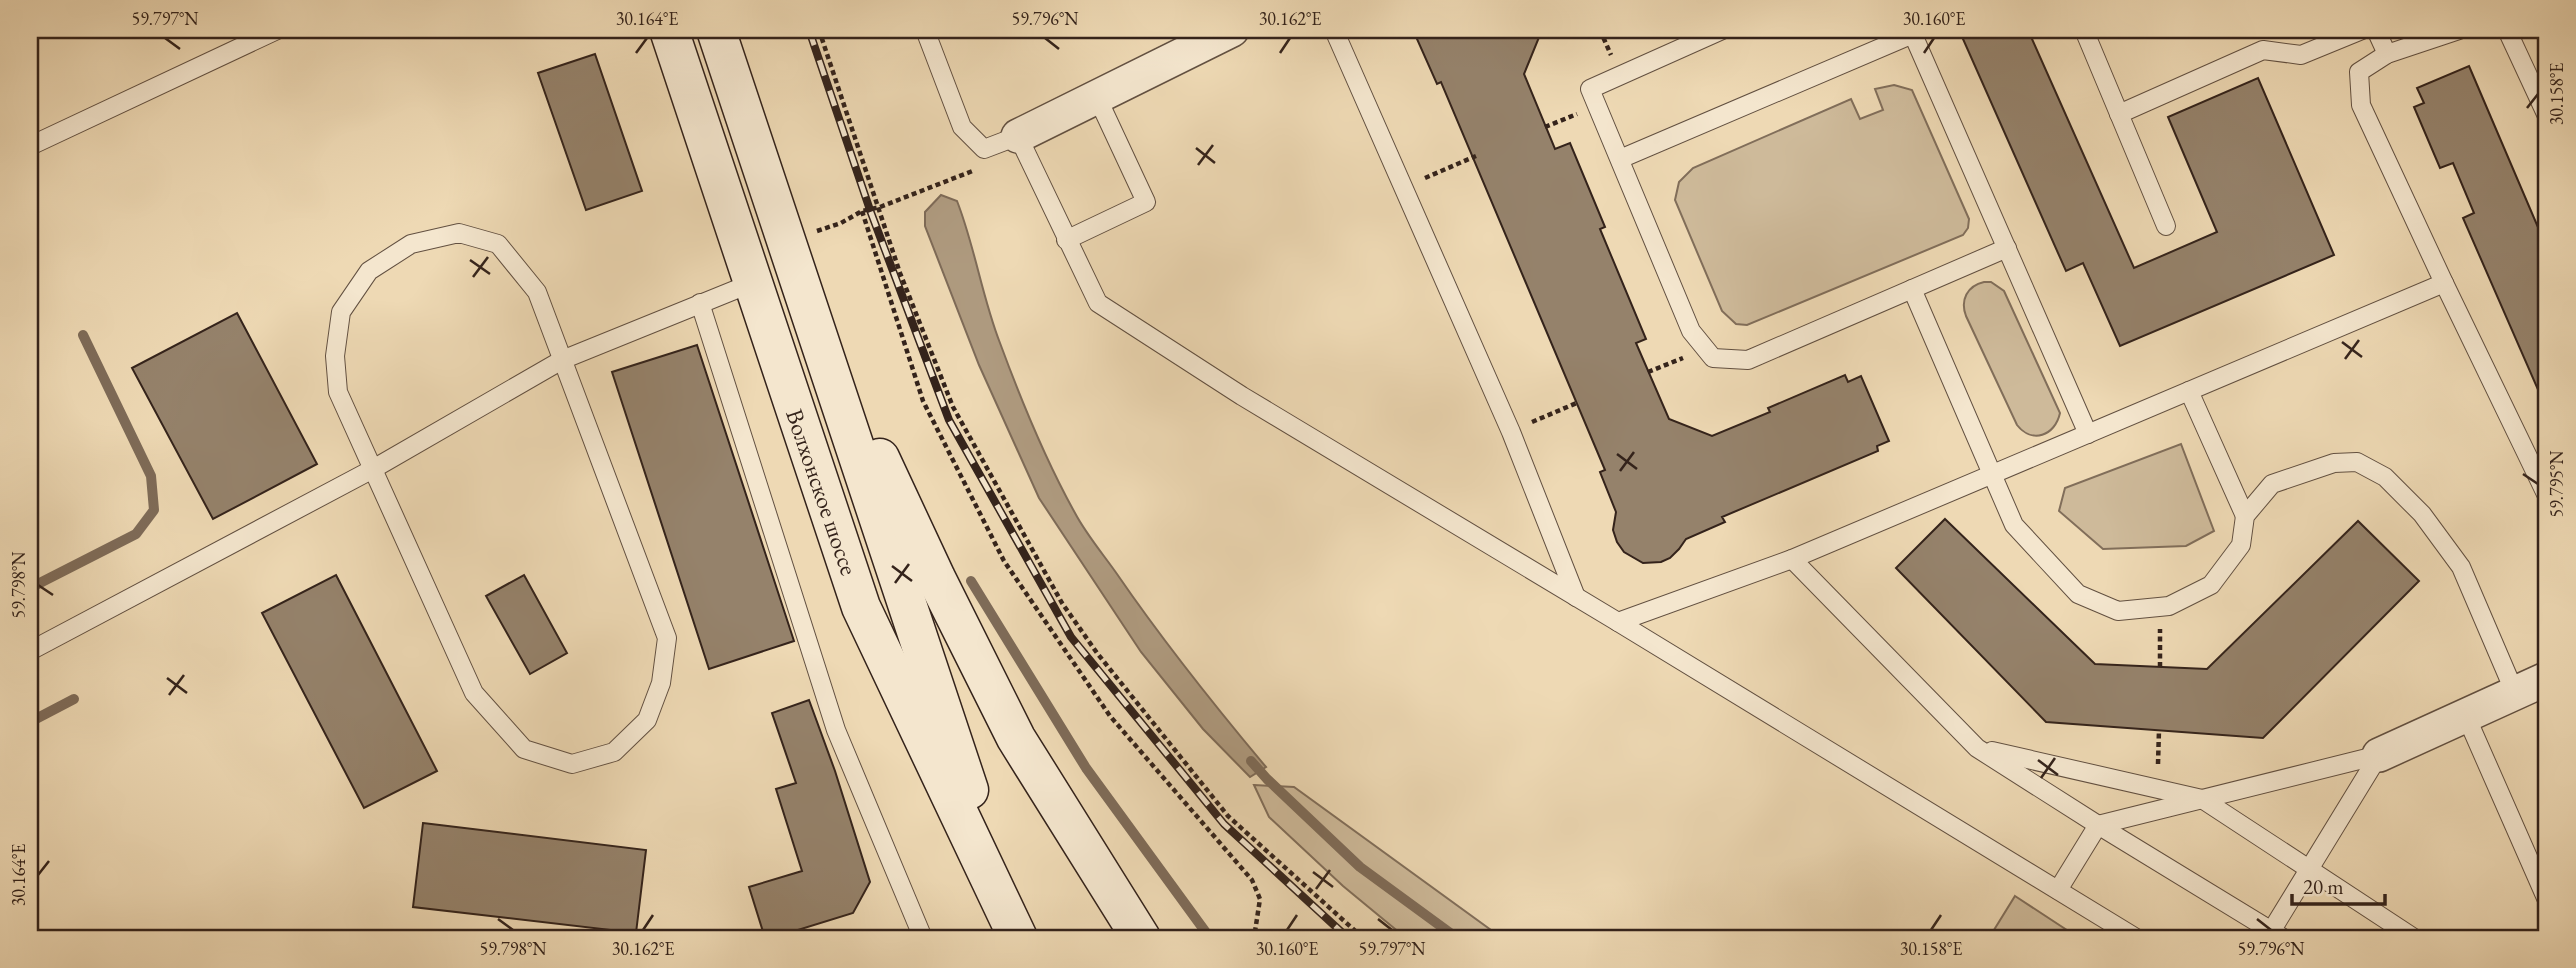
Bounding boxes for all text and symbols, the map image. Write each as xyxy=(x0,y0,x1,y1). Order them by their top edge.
text: 59.797°N xyxy=(132,7,199,30)
text: 30.164°E xyxy=(616,7,678,30)
text: 59.796°N xyxy=(1012,7,1079,30)
text: 30.162°E xyxy=(1259,7,1321,30)
text: 30.160°E xyxy=(1903,7,1965,30)
text: 30.158°E xyxy=(2545,63,2568,125)
street label: Волхонское шоссе xyxy=(779,405,865,579)
text: 59.795°N xyxy=(2545,450,2568,517)
text: 59.798°N xyxy=(7,551,30,618)
text: 30.164°E xyxy=(7,844,30,906)
scale bar xyxy=(2292,863,2385,907)
text: 20 m xyxy=(2303,873,2344,900)
text: 59.798°N xyxy=(480,937,547,960)
text: 30.162°E xyxy=(612,937,674,960)
text: 30.160°E xyxy=(1256,937,1318,960)
text: 59.797°N xyxy=(1359,937,1426,960)
text: 30.158°E xyxy=(1900,937,1962,960)
text: 59.796°N xyxy=(2238,937,2305,960)

